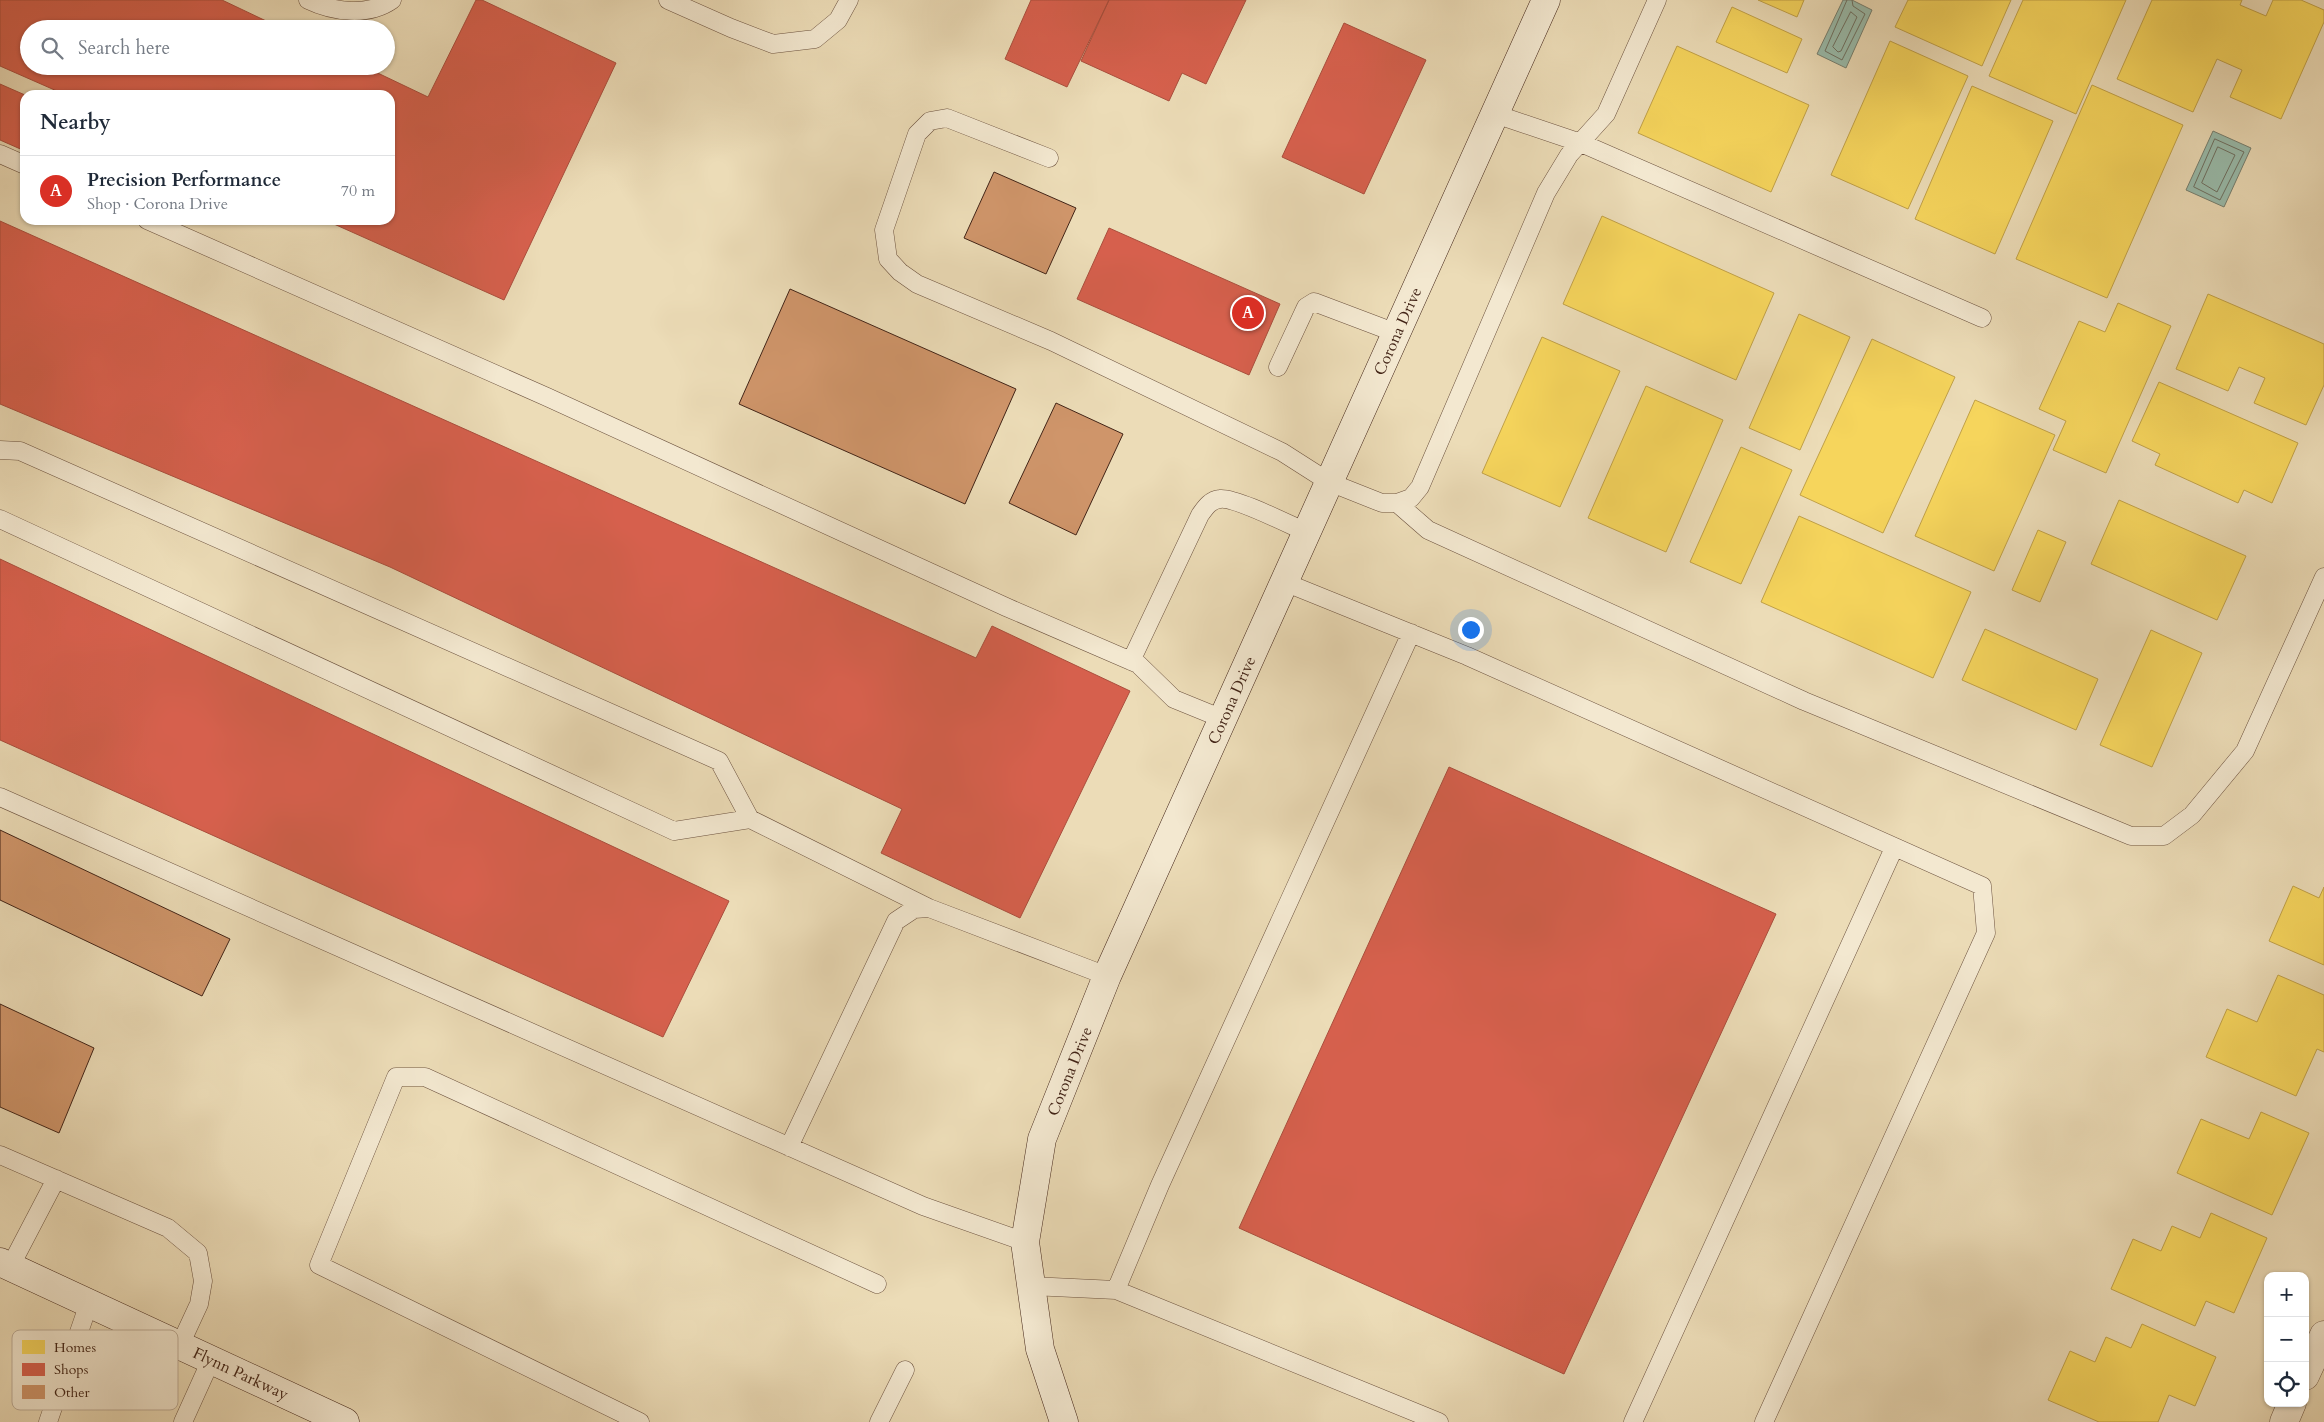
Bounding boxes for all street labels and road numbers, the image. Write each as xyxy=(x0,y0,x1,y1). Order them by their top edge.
street label: Corona Drive xyxy=(1369,284,1427,379)
street label: Corona Drive xyxy=(1203,653,1261,748)
street label: Corona Drive xyxy=(1042,1024,1098,1119)
street label: Flynn Parkway xyxy=(189,1342,292,1406)

